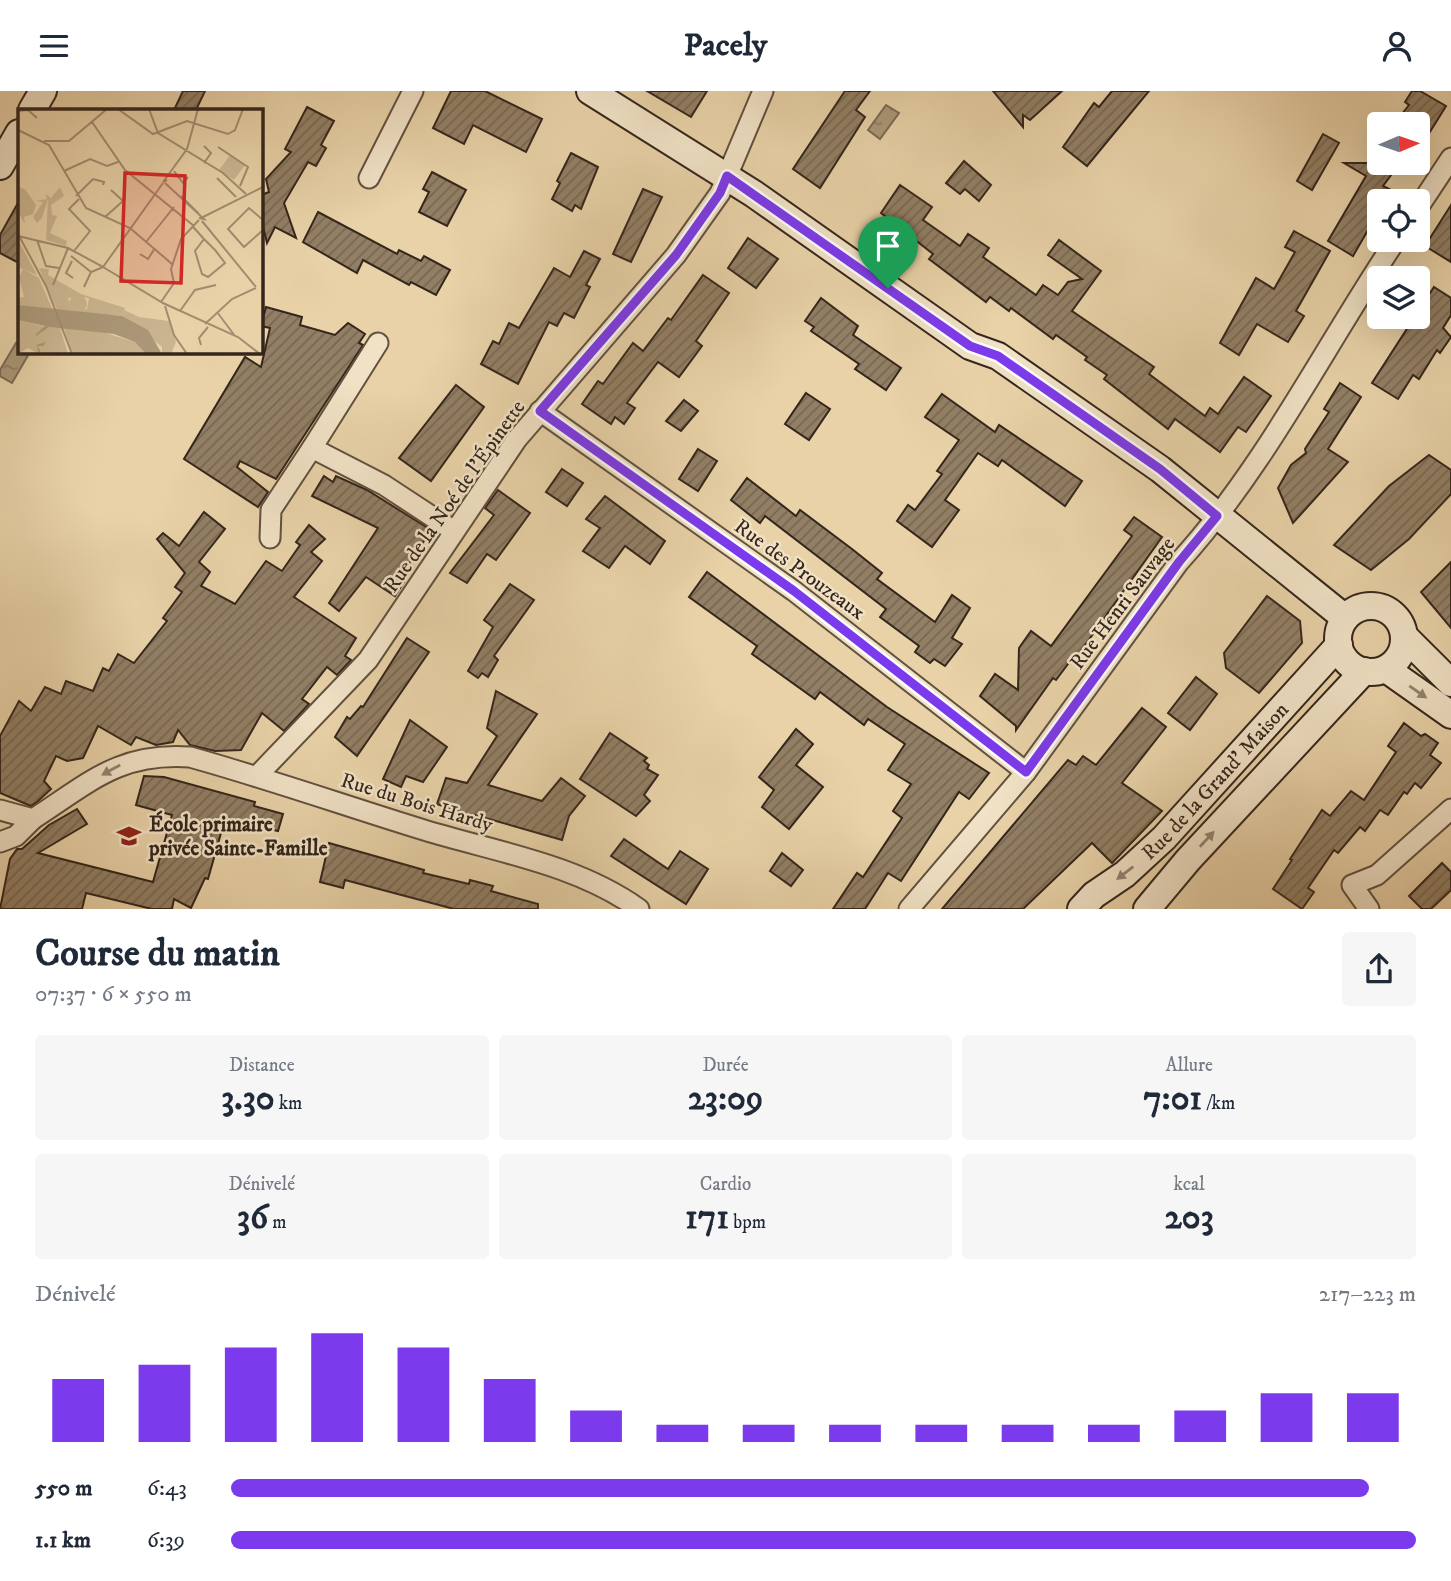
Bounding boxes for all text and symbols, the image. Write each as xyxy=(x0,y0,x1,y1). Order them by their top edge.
text: Pacely xyxy=(684,26,767,66)
icon: menu xyxy=(35,27,73,65)
icon: person xyxy=(1378,27,1416,65)
inset map xyxy=(18,109,262,353)
north arrow xyxy=(1367,112,1430,175)
map controls xyxy=(1367,112,1430,329)
button: locate xyxy=(1367,189,1430,252)
pin xyxy=(858,216,918,288)
icon: arrive xyxy=(869,227,907,265)
button: layers xyxy=(1367,266,1430,329)
street label: Rue de la Noé de l'Épinette xyxy=(378,395,531,598)
street label: Rue des Prouzeaux xyxy=(729,514,870,626)
street label: Rue Henri Sauvage xyxy=(1065,532,1181,675)
one-way arrow xyxy=(1409,685,1427,699)
street label: Rue de la Grand' Maison xyxy=(1137,697,1295,866)
one-way arrow xyxy=(102,764,121,776)
street label: Rue du Bois Hardy xyxy=(338,768,497,839)
place label: École primaire privée Sainte-Famille xyxy=(148,810,328,862)
school or university icon: École primaire privée Sainte-Famille xyxy=(115,822,143,850)
one-way arrow xyxy=(1199,831,1215,848)
one-way arrow xyxy=(1116,866,1134,881)
text: Course du matin xyxy=(35,930,280,978)
button: share xyxy=(1342,932,1416,1006)
text: 07:37 · 6 × 550 m xyxy=(35,980,192,1009)
text: Distance xyxy=(229,1054,295,1077)
text: Durée xyxy=(702,1054,749,1077)
text: Allure xyxy=(1165,1054,1213,1077)
text: 3.30 xyxy=(221,1077,275,1121)
text: 23:09 xyxy=(688,1077,763,1121)
text: 7:01 xyxy=(1143,1077,1202,1121)
text: km xyxy=(275,1092,302,1115)
text: /km xyxy=(1202,1092,1235,1115)
text: Dénivelé xyxy=(229,1173,295,1196)
text: Cardio xyxy=(700,1173,751,1196)
text: kcal xyxy=(1174,1173,1205,1196)
text: 36 xyxy=(237,1196,268,1240)
text: 171 xyxy=(685,1196,729,1240)
text: 203 xyxy=(1165,1196,1214,1240)
text: m xyxy=(268,1211,287,1234)
text: bpm xyxy=(729,1211,766,1234)
text: Dénivelé xyxy=(35,1280,116,1309)
text: 217–223 m xyxy=(1319,1280,1416,1309)
text: 550 m xyxy=(35,1474,92,1503)
text: 6:43 xyxy=(147,1474,187,1503)
text: 1.1 km xyxy=(35,1526,91,1555)
text: 6:39 xyxy=(147,1526,185,1555)

